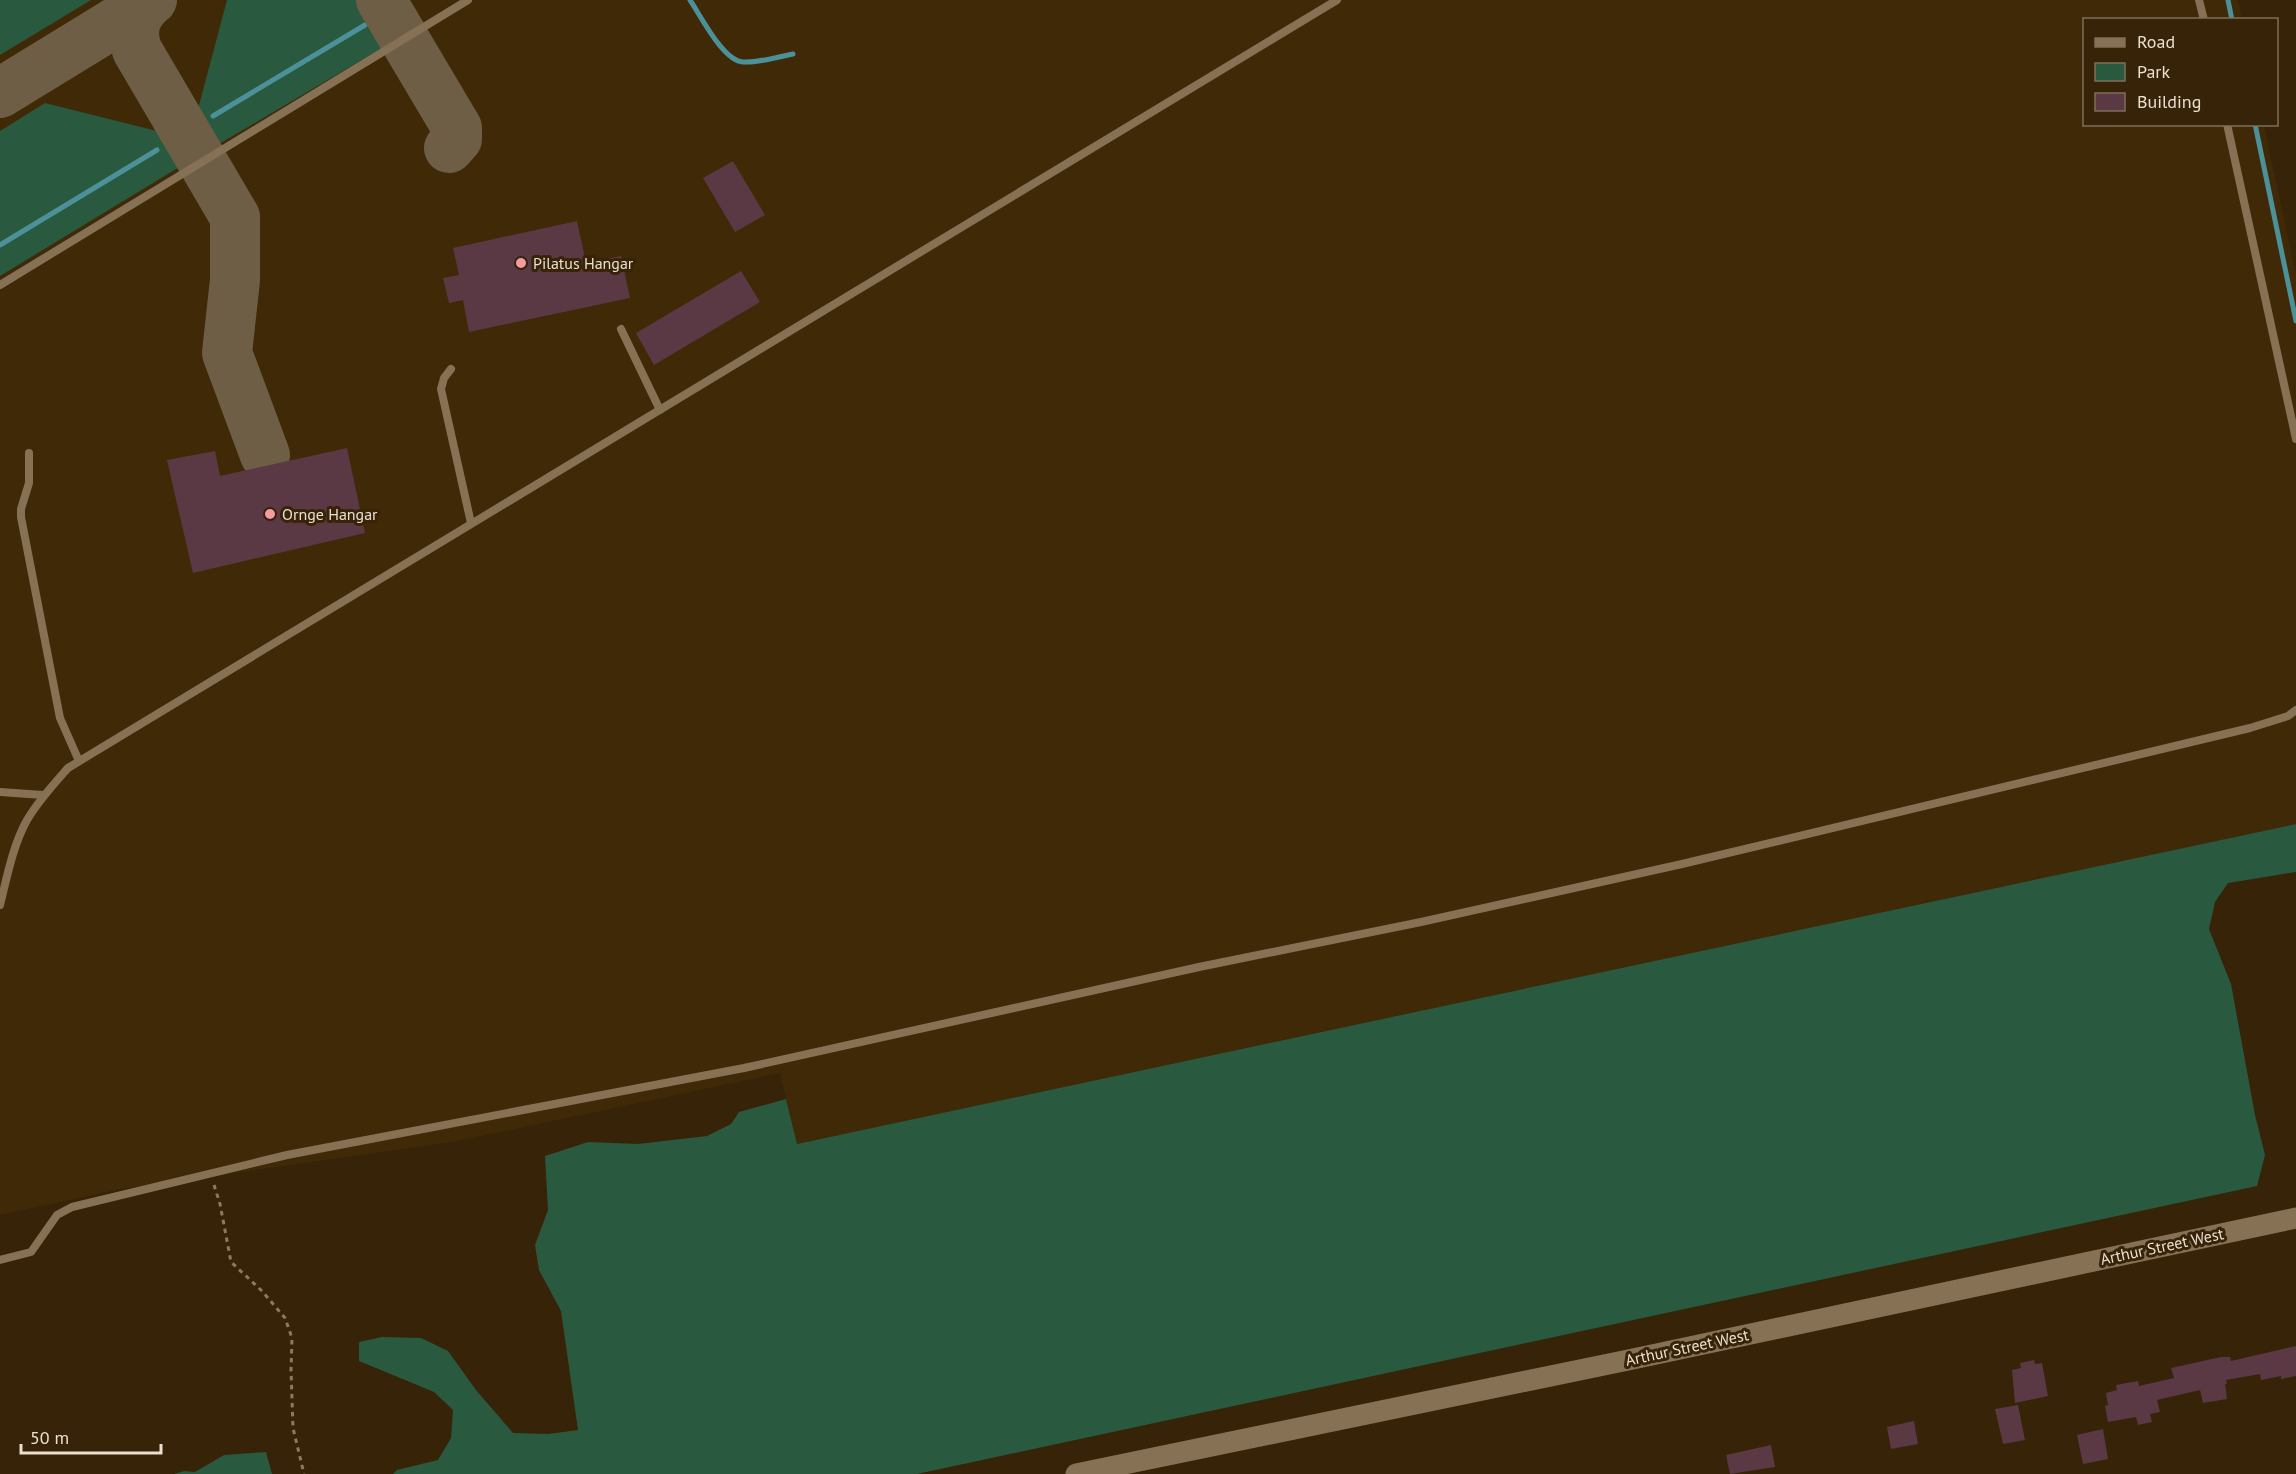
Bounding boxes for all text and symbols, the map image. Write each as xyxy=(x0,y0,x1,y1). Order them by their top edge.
legend xyxy=(2083,18,2278,126)
text: Road xyxy=(2137,30,2175,53)
text: Park xyxy=(2137,60,2170,83)
text: Building xyxy=(2137,90,2201,113)
place label: Pilatus Hangar xyxy=(533,253,634,273)
marker: Pilatus Hangar xyxy=(514,256,528,270)
place label: Ornge Hangar xyxy=(282,504,378,524)
marker: Ornge Hangar xyxy=(263,507,277,521)
street label: Arthur Street West xyxy=(2099,1223,2226,1269)
street label: Arthur Street West xyxy=(1624,1324,1751,1370)
scale bar xyxy=(21,1417,160,1455)
text: 50 m xyxy=(30,1426,69,1449)

